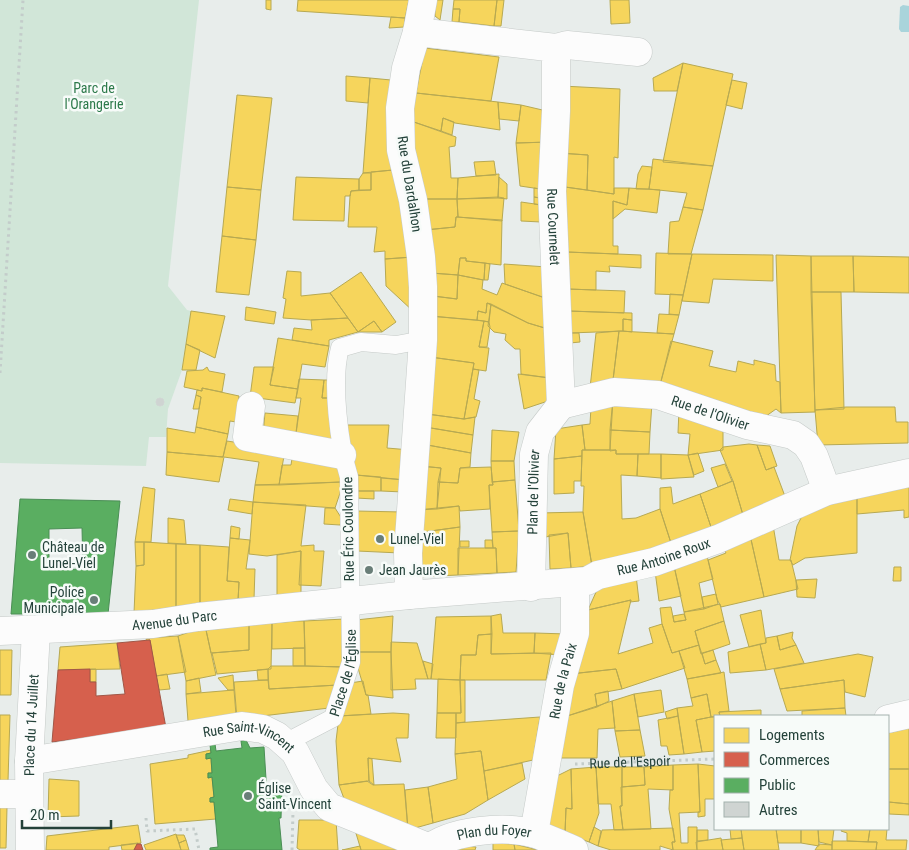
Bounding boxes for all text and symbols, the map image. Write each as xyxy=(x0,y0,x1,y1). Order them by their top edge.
park label: Parc de l'Orangerie xyxy=(64,80,124,112)
street label: Rue du Dardalhon xyxy=(394,135,426,233)
street label: Rue Cournelet xyxy=(544,188,563,266)
street label: Rue de l'Olivier xyxy=(669,392,752,433)
street label: Plan de l'Olivier xyxy=(524,448,543,535)
street label: Rue Éric Coulondre xyxy=(338,476,357,581)
place label: Lunel-Viel xyxy=(390,531,444,547)
marker: Lunel-Viel xyxy=(374,533,386,545)
street label: Rue Antoine Roux xyxy=(615,534,712,578)
place label: Château de Lunel-Viel xyxy=(42,539,105,571)
marker: Château de Lunel-Viel xyxy=(26,549,38,561)
place label: Jean Jaurès xyxy=(379,562,446,578)
marker: Jean Jaurès xyxy=(363,564,375,576)
place label: Police Municipale xyxy=(24,584,84,616)
marker: Police Municipale xyxy=(88,594,100,606)
street label: Avenue du Parc xyxy=(132,607,218,633)
street label: Place de l'Église xyxy=(326,629,359,718)
street label: Rue de la Paix xyxy=(546,641,580,720)
street label: Place du 14 Juillet xyxy=(21,674,42,776)
legend xyxy=(714,715,889,830)
street label: Rue Saint-Vincent xyxy=(202,718,298,756)
text: Logements xyxy=(759,726,825,744)
text: Commerces xyxy=(759,751,830,769)
street label: Rue de l'Espoir xyxy=(589,753,671,771)
text: Public xyxy=(759,776,796,794)
place label: Église Saint-Vincent xyxy=(258,779,331,812)
marker: Église Saint-Vincent xyxy=(242,790,254,802)
scale bar xyxy=(22,798,111,830)
text: Autres xyxy=(759,801,798,819)
text: 20 m xyxy=(30,806,60,824)
street label: Plan du Foyer xyxy=(455,822,533,843)

